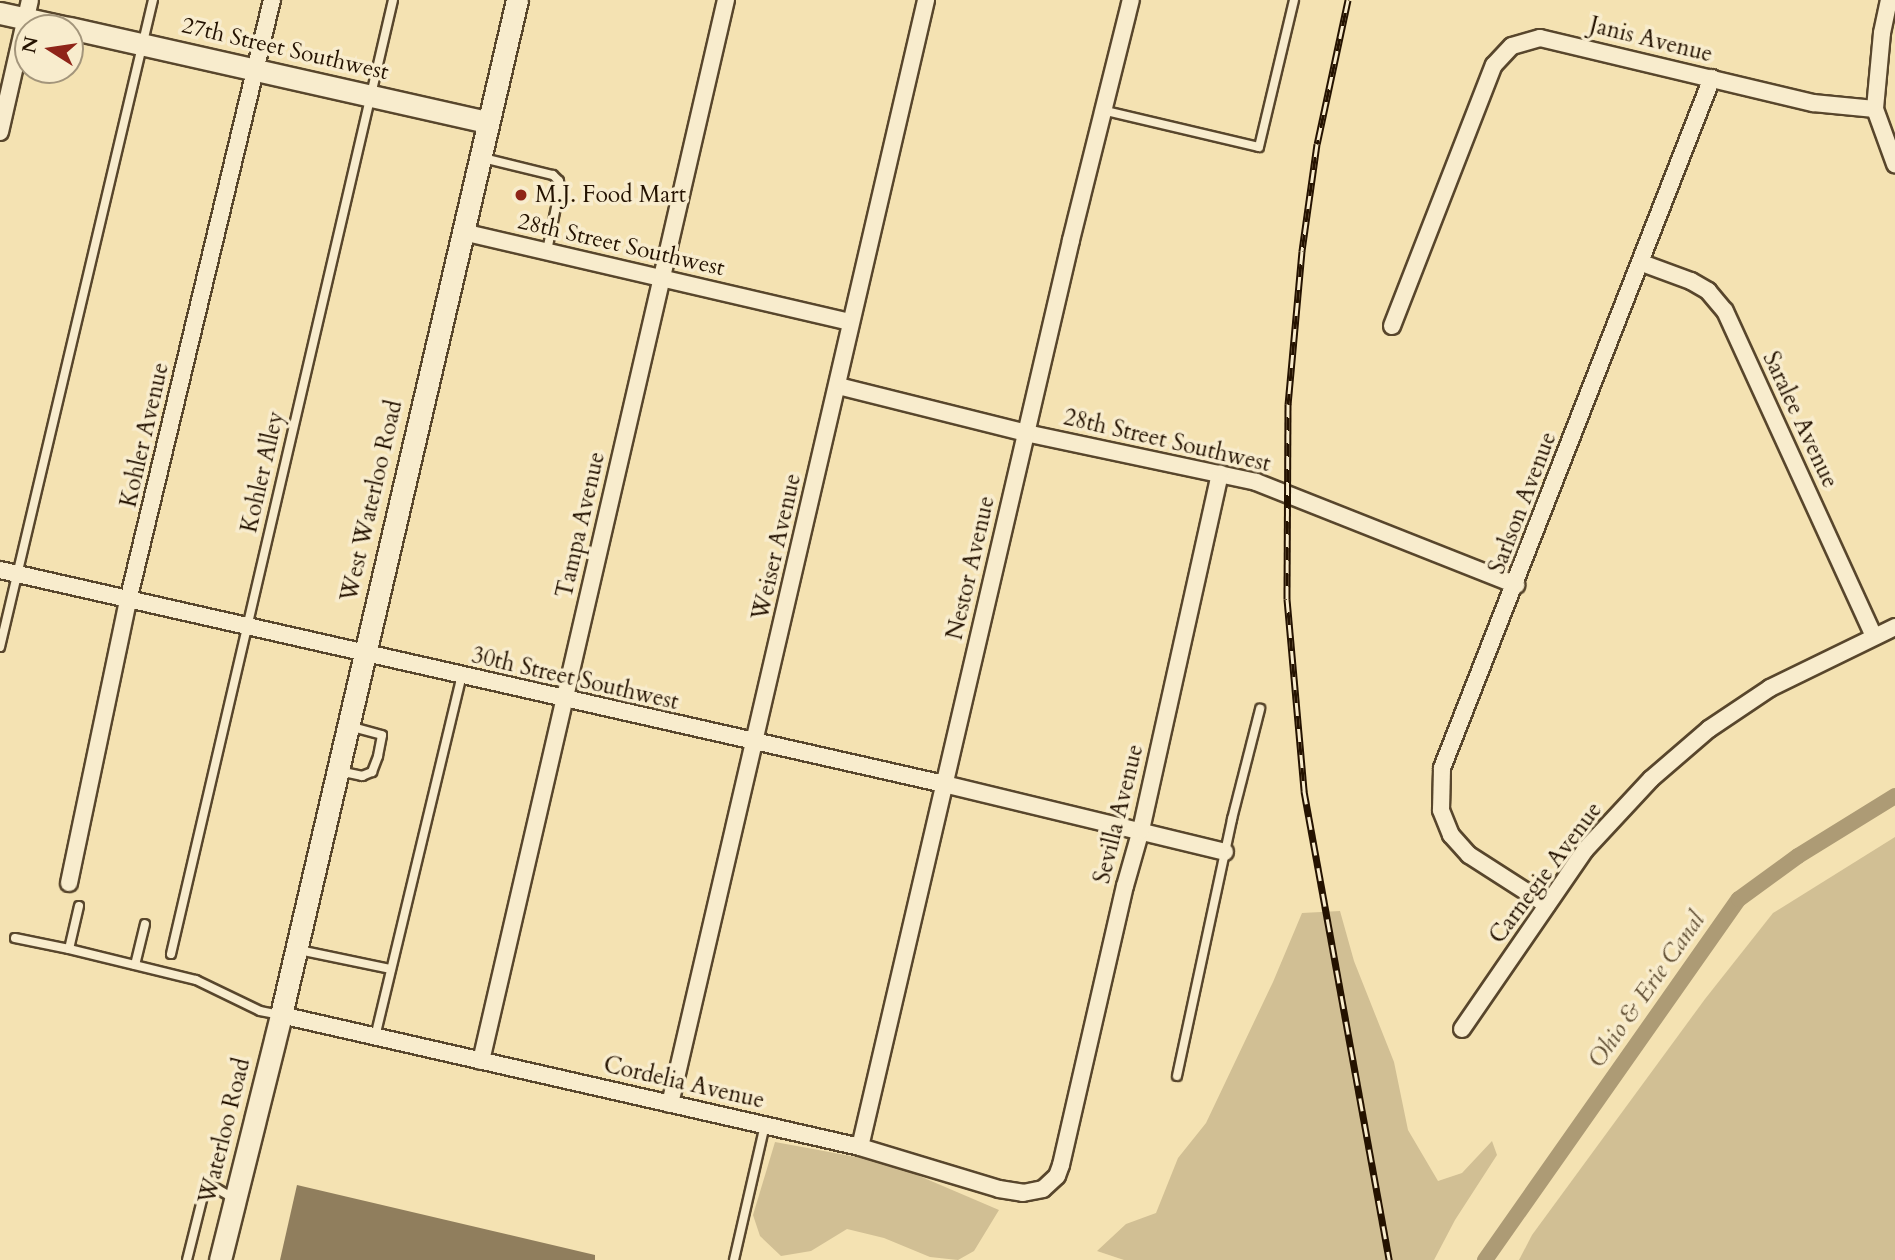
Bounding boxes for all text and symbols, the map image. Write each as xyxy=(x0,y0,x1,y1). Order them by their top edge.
street label: Janis Avenue xyxy=(1587,11,1715,69)
street label: 27th Street Southwest xyxy=(179,12,391,86)
north arrow xyxy=(14,14,84,84)
text: N xyxy=(16,34,45,56)
place label: M.J. Food Mart xyxy=(535,181,686,209)
marker: M.J. Food Mart xyxy=(513,187,529,203)
street label: 28th Street Southwest xyxy=(515,208,727,282)
street label: Saralee Avenue xyxy=(1756,347,1844,493)
street label: Kohler Avenue xyxy=(115,360,175,510)
street label: West Waterloo Road xyxy=(335,398,409,604)
street label: 28th Street Southwest xyxy=(1061,404,1273,478)
street label: Kohler Alley xyxy=(236,409,290,535)
street label: Sarlson Avenue xyxy=(1483,428,1563,578)
street label: Tampa Avenue xyxy=(551,449,611,601)
street label: Weiser Avenue xyxy=(747,471,807,623)
street label: Nestor Avenue xyxy=(941,493,1001,643)
street label: 30th Street Southwest xyxy=(469,642,681,716)
street label: Sevilla Avenue xyxy=(1088,742,1150,886)
street label: Carnegie Avenue xyxy=(1484,797,1608,949)
water label: Ohio & Erie Canal xyxy=(1583,907,1711,1073)
street label: Cordelia Avenue xyxy=(601,1051,767,1115)
street label: Waterloo Road xyxy=(194,1055,256,1207)

